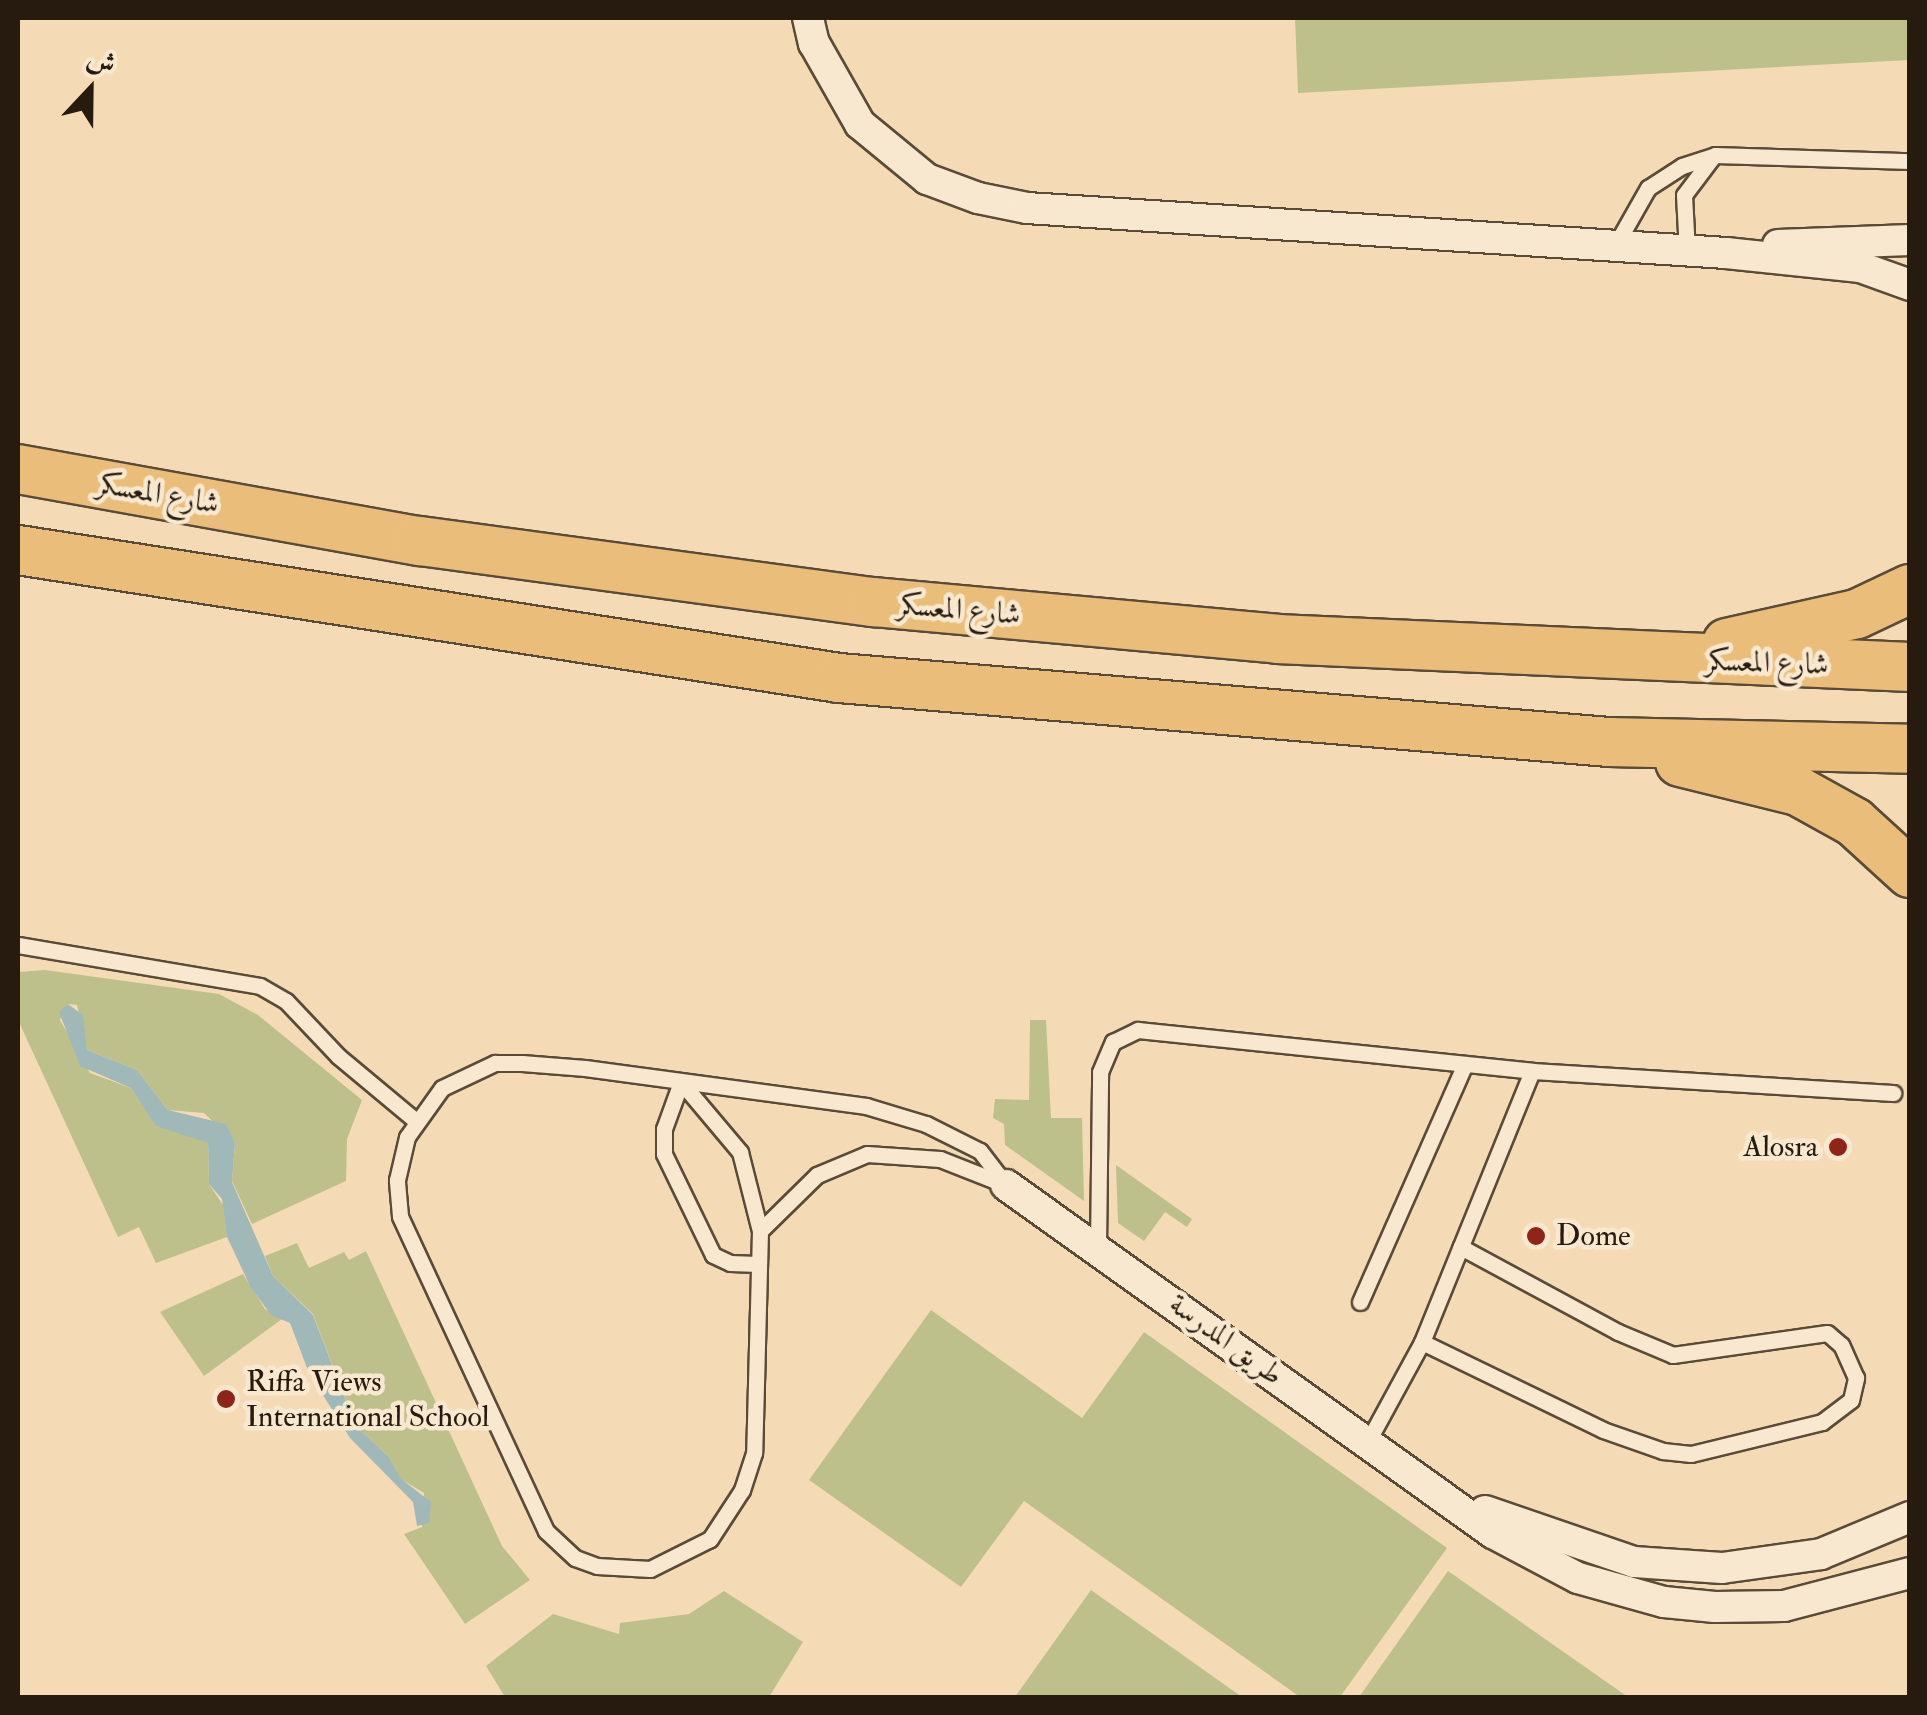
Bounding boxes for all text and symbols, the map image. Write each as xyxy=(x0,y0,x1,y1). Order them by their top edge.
north arrow xyxy=(40,40,140,140)
text: ش xyxy=(82,40,121,83)
street label: شارع المعسكر xyxy=(94,466,222,522)
street label: شارع المعسكر xyxy=(896,587,1022,633)
street label: شارع المعسكر xyxy=(1705,643,1829,683)
place label: Alosra xyxy=(1743,1129,1818,1165)
marker: Alosra xyxy=(1827,1136,1849,1158)
place label: Dome xyxy=(1556,1218,1631,1254)
marker: Dome xyxy=(1525,1225,1547,1247)
street label: طريق المدرسة xyxy=(1162,1286,1290,1394)
place label: Riffa Views International School xyxy=(246,1364,489,1434)
marker: Riffa Views International School xyxy=(215,1388,237,1410)

